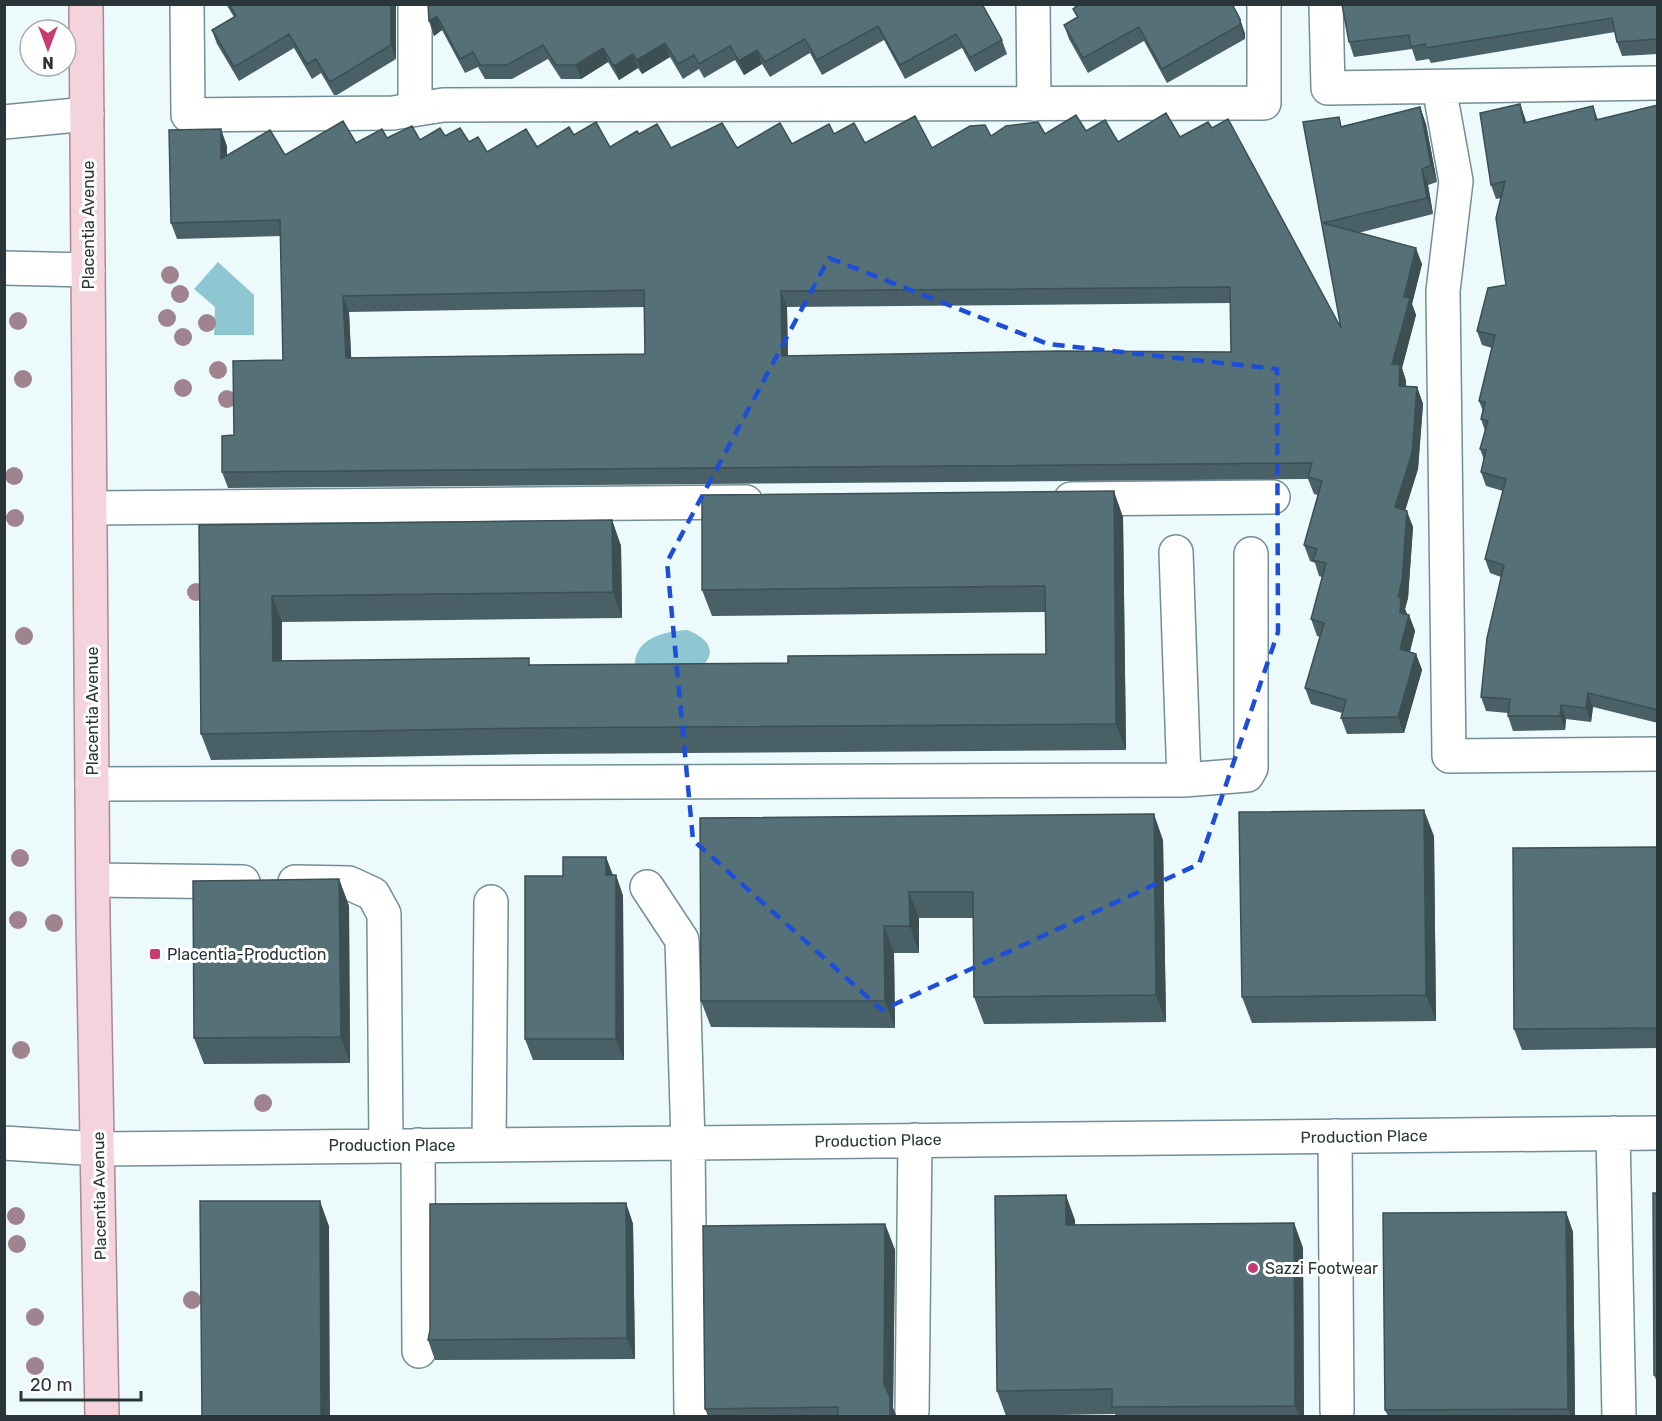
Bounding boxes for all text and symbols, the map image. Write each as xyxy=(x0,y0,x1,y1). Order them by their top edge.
north arrow xyxy=(18,18,78,78)
text: N xyxy=(42,53,54,72)
street label: Placentia Avenue xyxy=(79,161,98,289)
street label: Placentia Avenue xyxy=(83,647,102,775)
place label: Placentia-Production xyxy=(167,945,326,964)
marker: Placentia-Production xyxy=(148,947,162,961)
street label: Production Place xyxy=(1300,1126,1428,1147)
street label: Production Place xyxy=(814,1130,942,1151)
street label: Placentia Avenue xyxy=(89,1131,110,1261)
street label: Production Place xyxy=(328,1136,456,1155)
place label: Sazzi Footwear xyxy=(1265,1259,1378,1278)
marker: Sazzi Footwear xyxy=(1246,1261,1260,1275)
scale bar xyxy=(21,1364,141,1402)
text: 20 m xyxy=(30,1374,72,1396)

